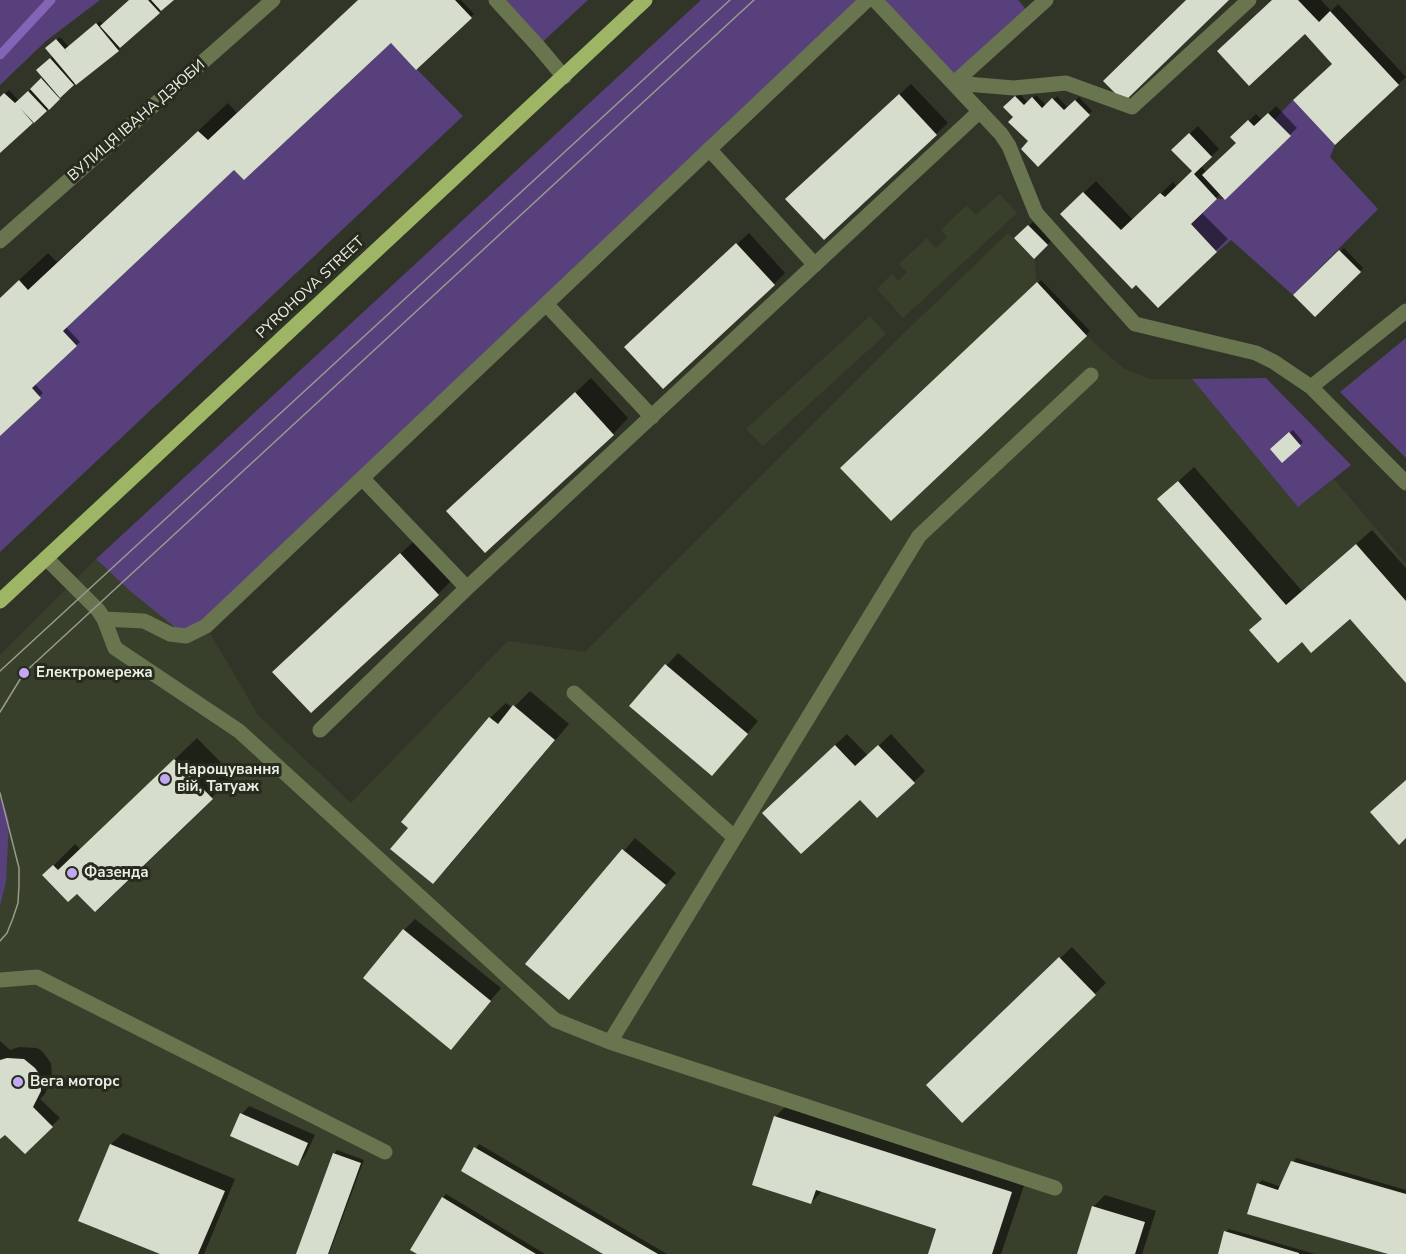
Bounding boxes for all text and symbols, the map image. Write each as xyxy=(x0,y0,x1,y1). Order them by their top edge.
street label: ВУЛИЦЯ ІВАНА ДЗЮБИ xyxy=(65,57,209,185)
street label: PYROHOVA STREET xyxy=(253,233,369,343)
place label: Електромережа xyxy=(36,664,153,682)
marker: Електромережа xyxy=(17,666,31,680)
place label: Нарощування вій, Татуаж xyxy=(177,761,280,796)
marker: Нарощування вій, Татуаж xyxy=(158,772,172,786)
place label: Фазенда xyxy=(84,864,149,882)
marker: Фазенда xyxy=(65,866,79,880)
place label: Вега моторс xyxy=(30,1073,119,1091)
marker: Вега моторс xyxy=(11,1075,25,1089)

